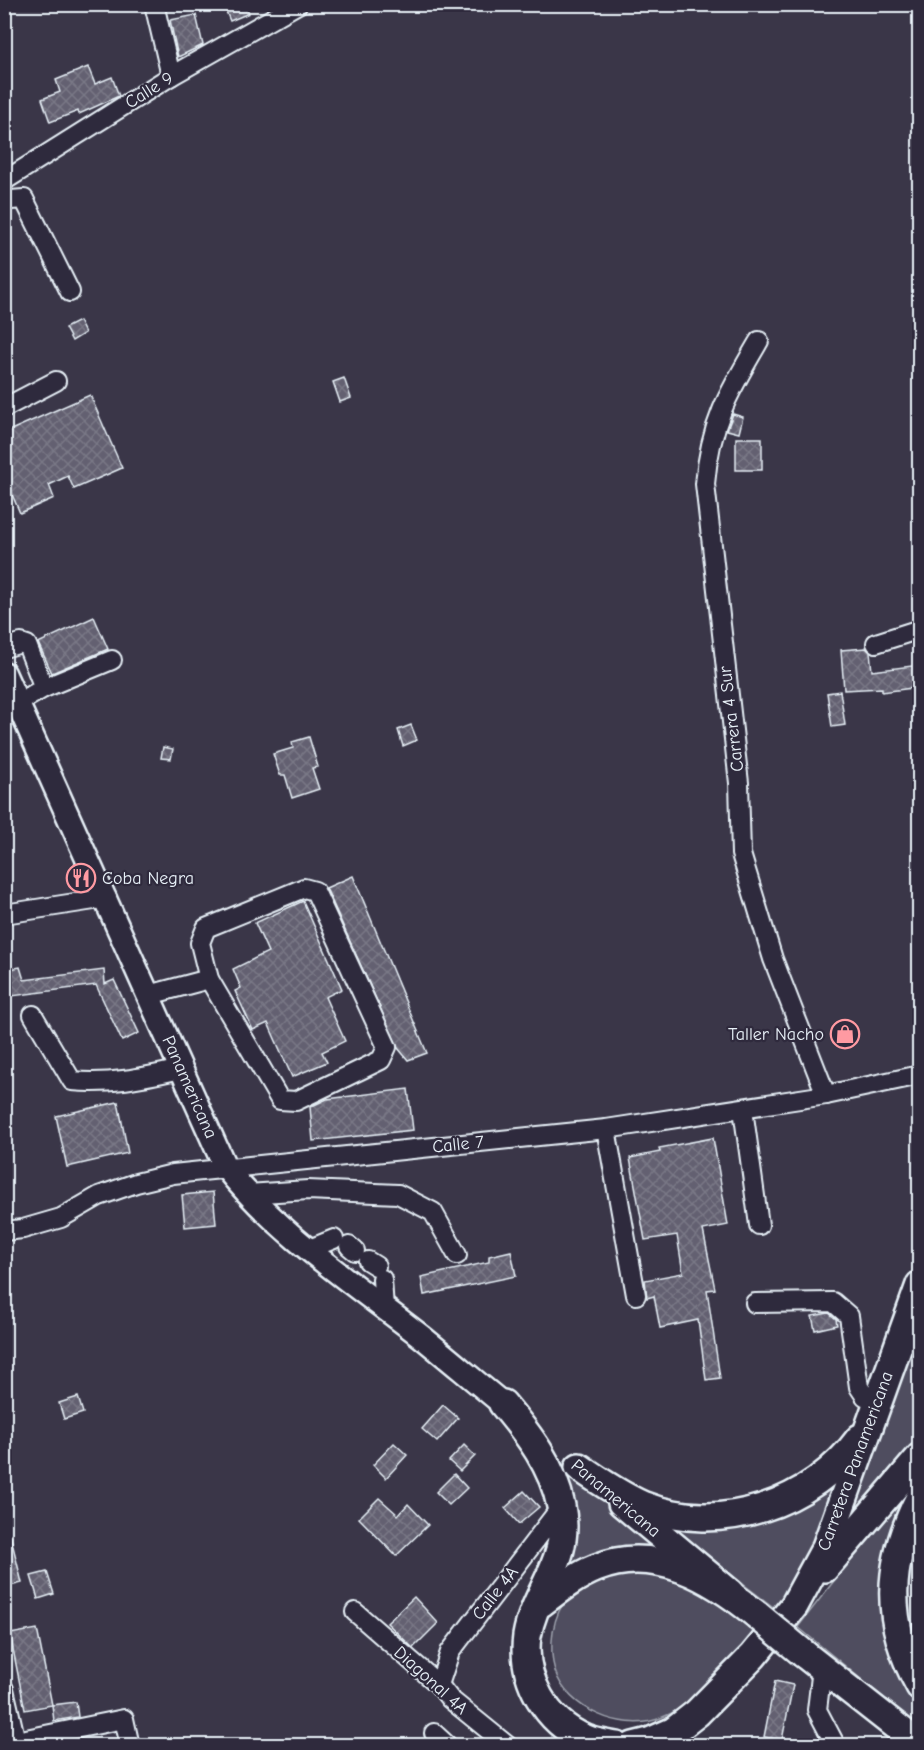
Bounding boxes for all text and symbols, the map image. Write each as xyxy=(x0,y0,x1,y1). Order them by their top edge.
street label: Calle 9 xyxy=(121,68,177,113)
street label: Carrera 4 Sur xyxy=(714,664,748,773)
restaurant icon: Coba Negra xyxy=(65,862,97,894)
place label: Coba Negra xyxy=(102,868,194,889)
shop icon: Taller Nacho xyxy=(829,1018,861,1050)
place label: Taller Nacho xyxy=(728,1024,824,1045)
street label: Panamericana xyxy=(158,1033,222,1142)
street label: Calle 7 xyxy=(431,1131,485,1158)
street label: Carretera Panamericana xyxy=(813,1369,898,1554)
street label: Panamericana xyxy=(567,1455,665,1542)
street label: Calle 4A xyxy=(468,1562,523,1624)
street label: Diagonal 4A xyxy=(389,1642,472,1719)

